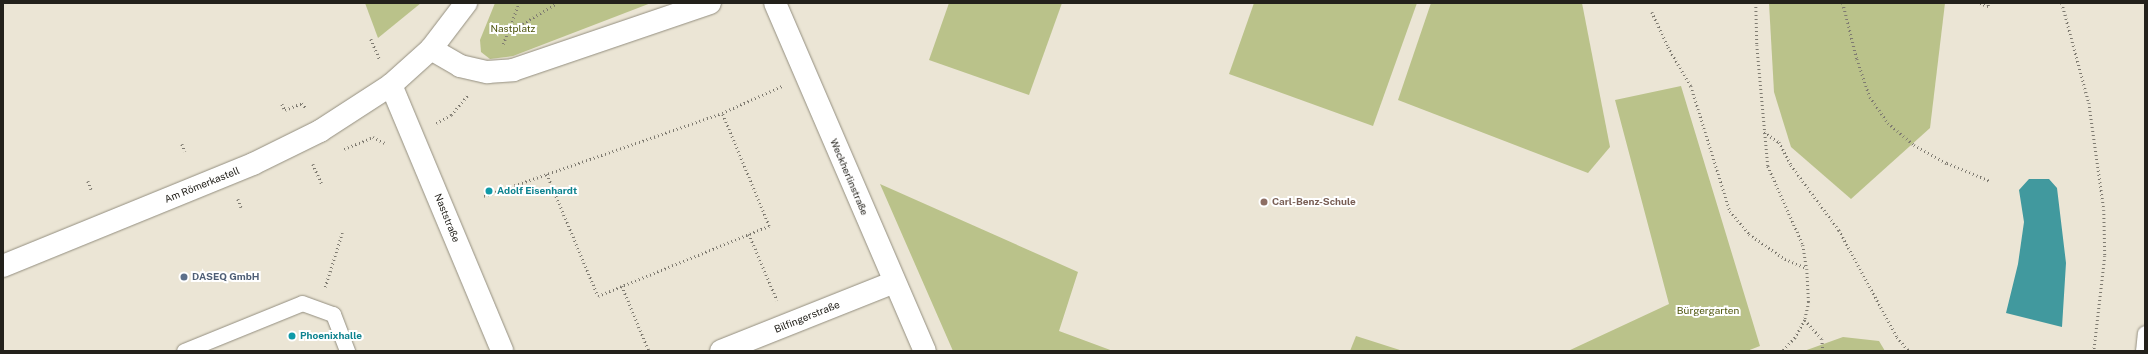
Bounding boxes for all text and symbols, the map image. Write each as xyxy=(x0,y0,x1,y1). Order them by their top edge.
park label: Nastplatz xyxy=(491,23,535,35)
street label: Weckherlinstraße xyxy=(827,137,871,217)
street label: Am Römerkastell xyxy=(163,164,241,206)
place label: Adolf Eisenhardt xyxy=(497,185,577,197)
marker: Adolf Eisenhardt xyxy=(484,186,494,196)
street label: Naststraße xyxy=(432,192,462,244)
place label: Carl-Benz-Schule xyxy=(1272,196,1356,208)
marker: Carl-Benz-Schule xyxy=(1259,197,1269,207)
place label: DASEQ GmbH xyxy=(192,271,259,283)
marker: DASEQ GmbH xyxy=(179,272,189,282)
street label: Bilfingerstraße xyxy=(773,298,841,336)
park label: Bürgergarten xyxy=(1677,305,1739,317)
place label: Phoenixhalle xyxy=(300,330,362,342)
marker: Phoenixhalle xyxy=(287,331,297,341)

